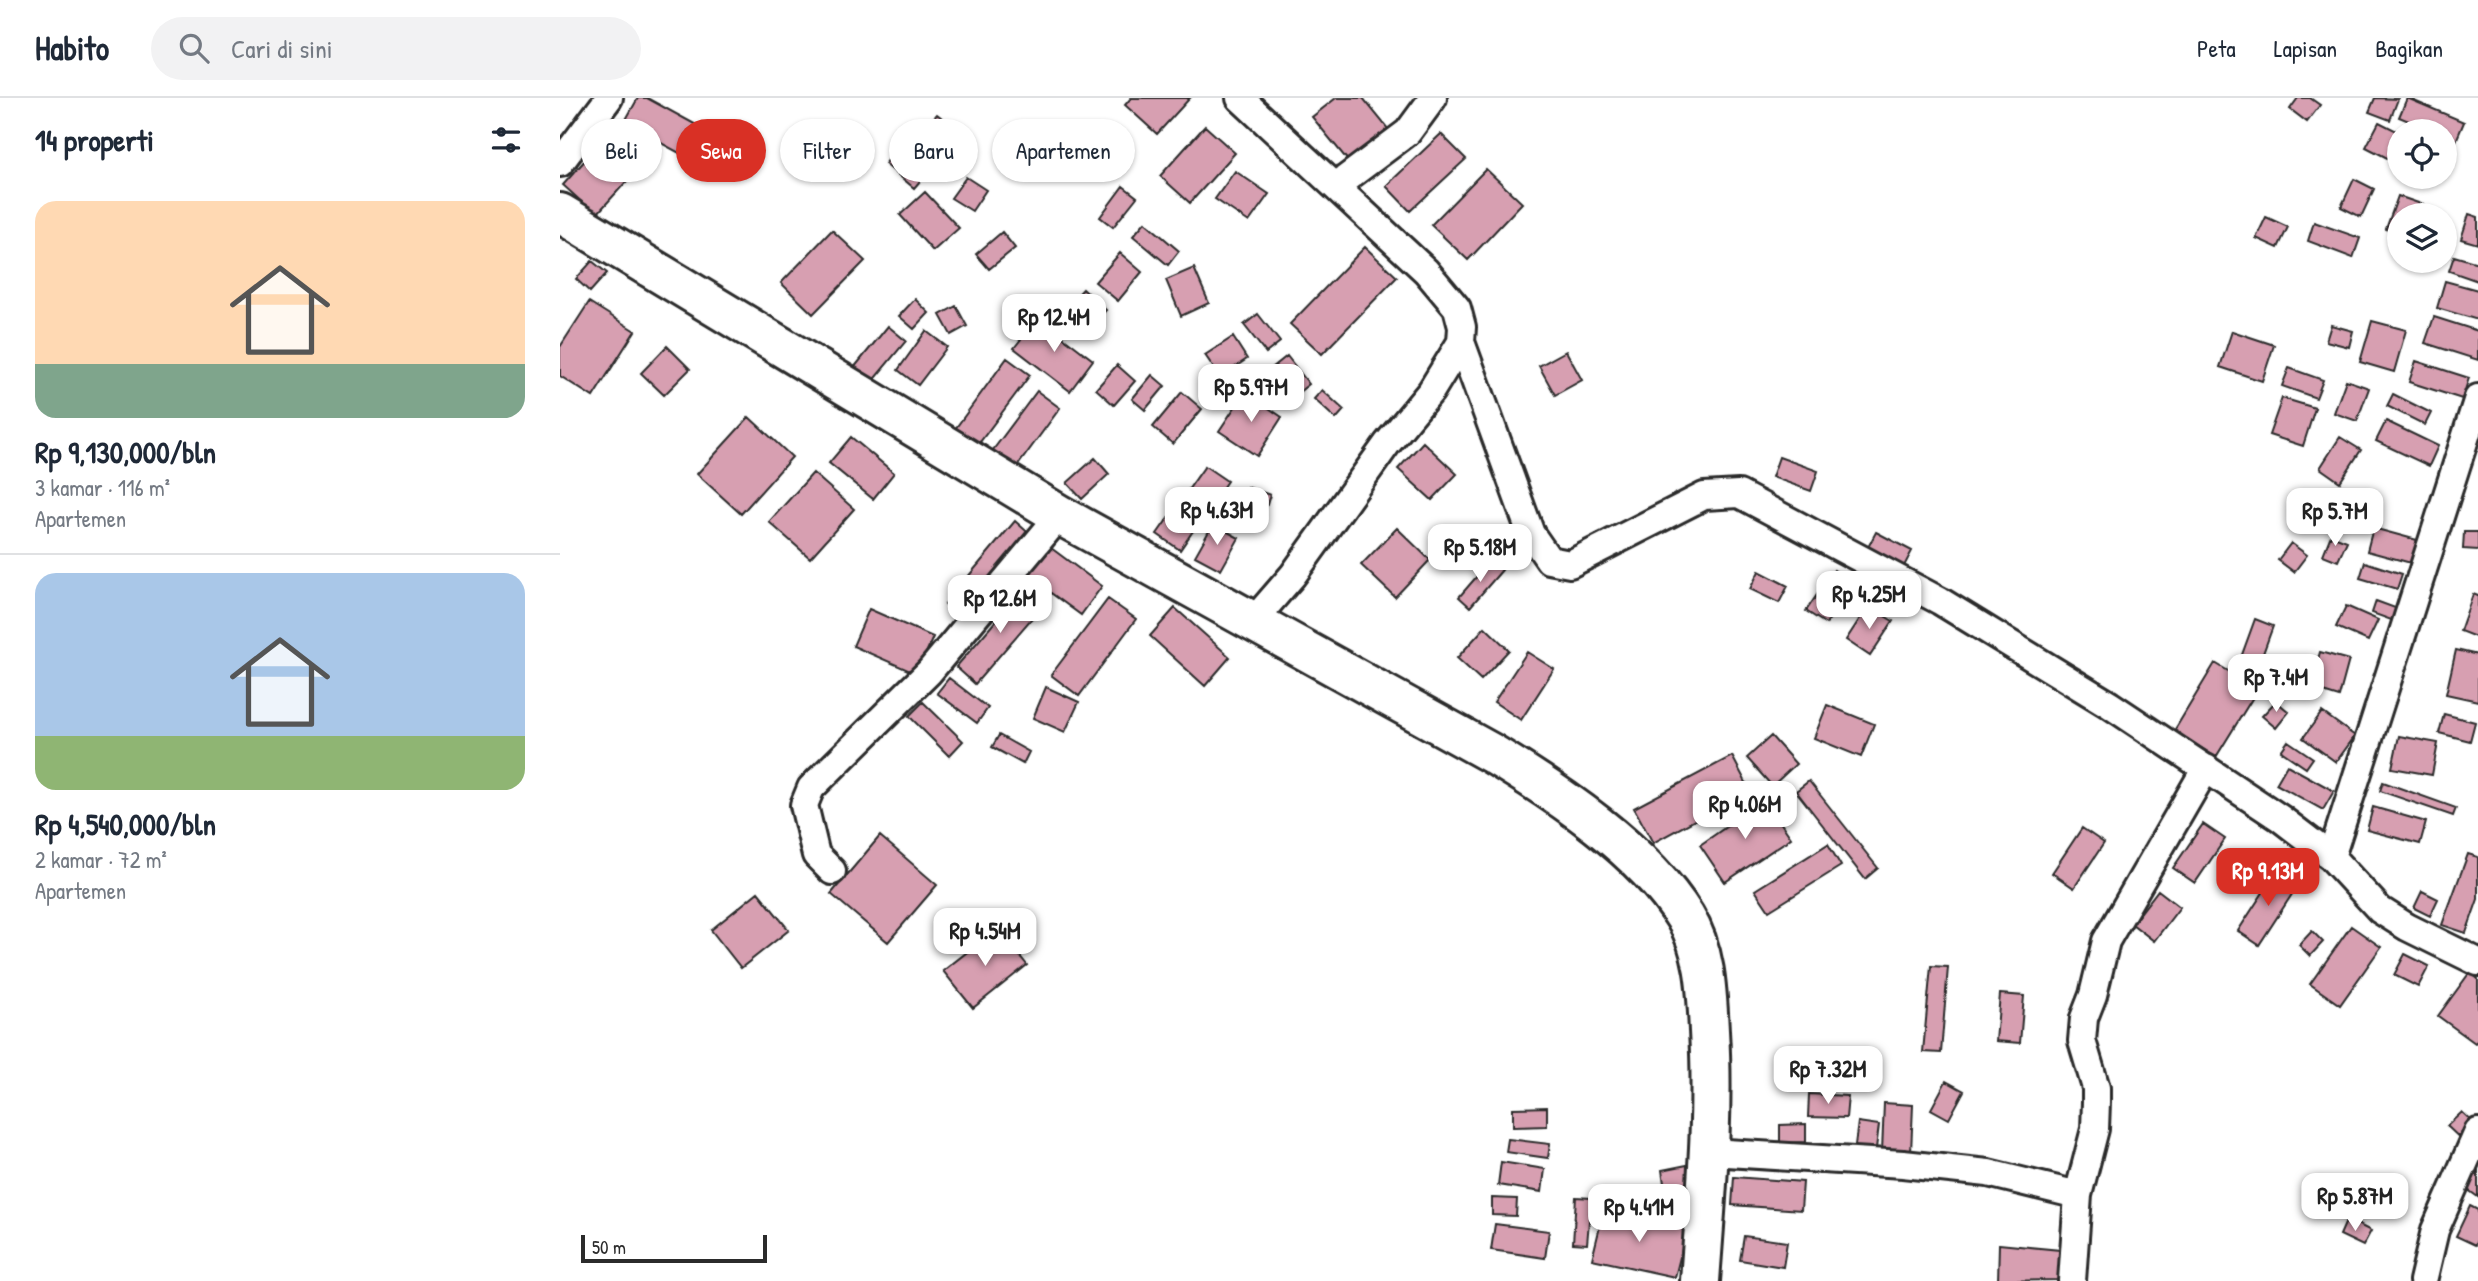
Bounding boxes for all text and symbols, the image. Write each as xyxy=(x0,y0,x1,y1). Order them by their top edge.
search box xyxy=(151,17,641,80)
text: Habito xyxy=(35,26,109,70)
icon: search xyxy=(175,29,213,67)
text: Cari di sini xyxy=(231,31,333,66)
text: Peta xyxy=(2197,32,2236,64)
text: Lapisan xyxy=(2274,32,2337,64)
text: Bagikan xyxy=(2375,32,2443,64)
chip: Beli xyxy=(581,119,662,182)
chip: Sewa xyxy=(676,119,766,182)
chip: Filter xyxy=(780,119,875,182)
chip: Baru xyxy=(889,119,978,182)
chip: Apartemen xyxy=(992,119,1135,182)
map controls xyxy=(2387,119,2457,273)
button: locate xyxy=(2387,119,2457,189)
text: 14 properti xyxy=(35,120,154,160)
icon: filters xyxy=(487,121,525,159)
button: layers xyxy=(2387,203,2457,273)
icon: home xyxy=(217,247,343,373)
pin: Rp 12.4M xyxy=(982,294,1126,354)
text: Rp 12.4M xyxy=(1018,301,1090,332)
pin: Rp 5.97M xyxy=(1179,364,1323,424)
text: Rp 5.97M xyxy=(1214,371,1288,402)
text: Rp 9,130,000/bln xyxy=(35,432,216,472)
text: 3 kamar · 116 m² xyxy=(35,472,170,503)
pin: Rp 4.63M xyxy=(1145,488,1289,547)
pin: Rp 5.7M xyxy=(2270,489,2400,548)
text: Rp 4.63M xyxy=(1181,494,1253,525)
text: Rp 5.7M xyxy=(2302,495,2368,526)
text: Apartemen xyxy=(35,503,126,534)
pin: Rp 5.18M xyxy=(1408,524,1552,584)
text: Rp 5.18M xyxy=(1444,531,1516,562)
pin: Rp 4.25M xyxy=(1797,572,1941,631)
pin: Rp 12.6M xyxy=(928,575,1072,635)
text: Rp 4.25M xyxy=(1832,578,1906,609)
text: Rp 12.6M xyxy=(964,582,1036,613)
icon: home xyxy=(217,619,343,745)
pin: Rp 7.4M xyxy=(2211,654,2341,714)
text: Rp 7.4M xyxy=(2244,661,2308,692)
pin: Rp 4.06M xyxy=(1673,782,1817,841)
text: Rp 4.06M xyxy=(1709,788,1781,819)
text: Rp 4,540,000/bln xyxy=(35,804,216,844)
text: 2 kamar · 72 m² xyxy=(35,844,167,875)
pin: Rp 9.13M xyxy=(2196,848,2340,908)
text: Rp 9.13M xyxy=(2232,855,2304,886)
text: Apartemen xyxy=(35,875,126,906)
pin: Rp 4.54M xyxy=(913,908,1057,968)
text: Rp 4.54M xyxy=(949,915,1021,946)
pin: Rp 7.32M xyxy=(1756,1046,1900,1106)
text: Rp 7.32M xyxy=(1790,1053,1866,1084)
pin: Rp 5.87M xyxy=(2283,1174,2427,1233)
text: Rp 5.87M xyxy=(2317,1180,2393,1211)
pin: Rp 4.41M xyxy=(1567,1184,1711,1244)
text: Rp 4.41M xyxy=(1604,1191,1674,1222)
scale bar xyxy=(581,1232,766,1264)
text: 50 m xyxy=(592,1234,626,1260)

